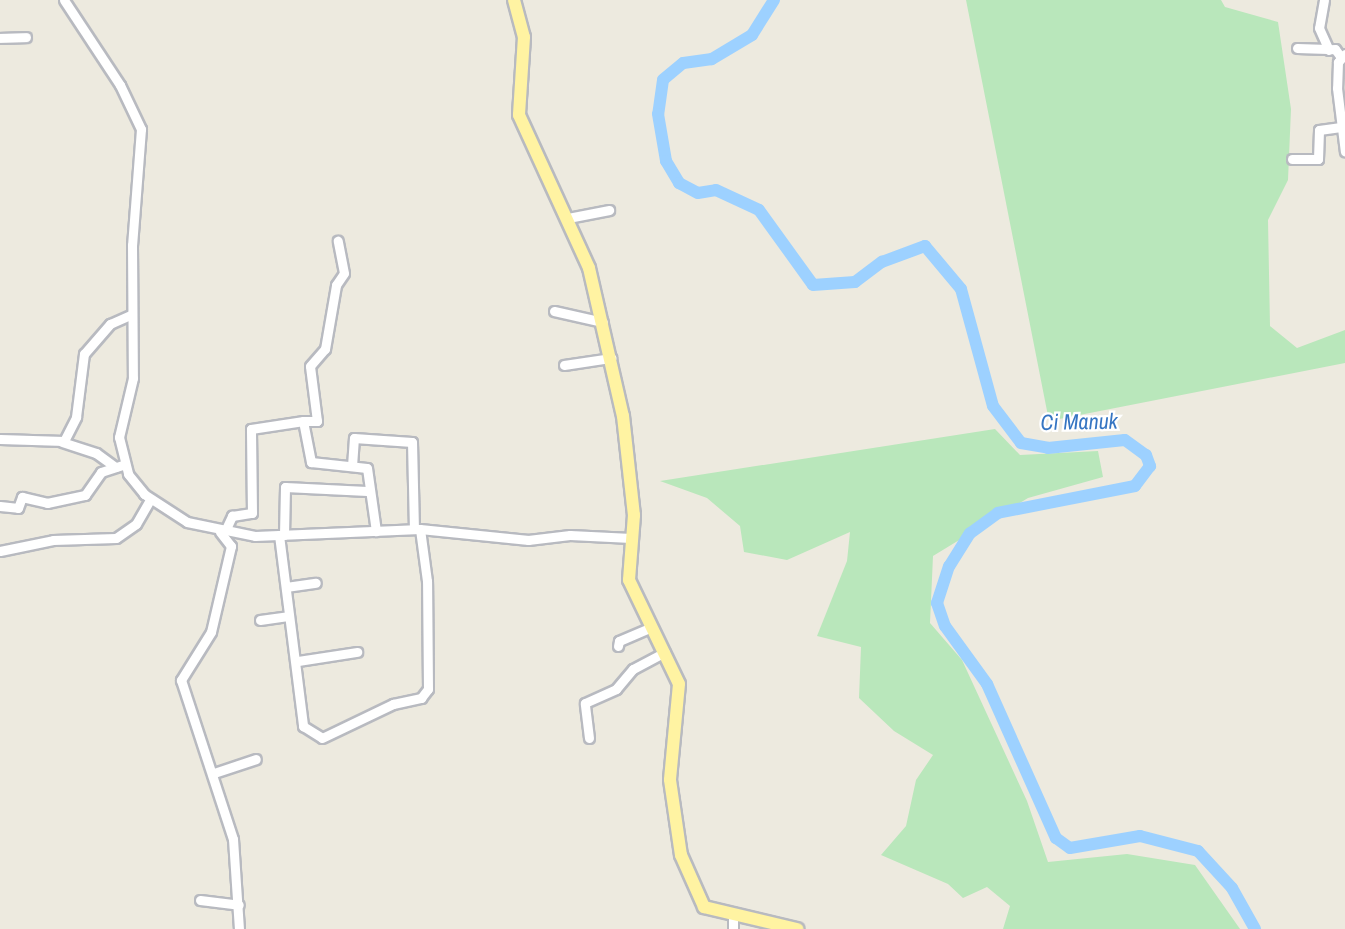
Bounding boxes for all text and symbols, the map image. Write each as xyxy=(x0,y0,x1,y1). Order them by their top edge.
water label: Ci Manuk xyxy=(1040,408,1118,436)

